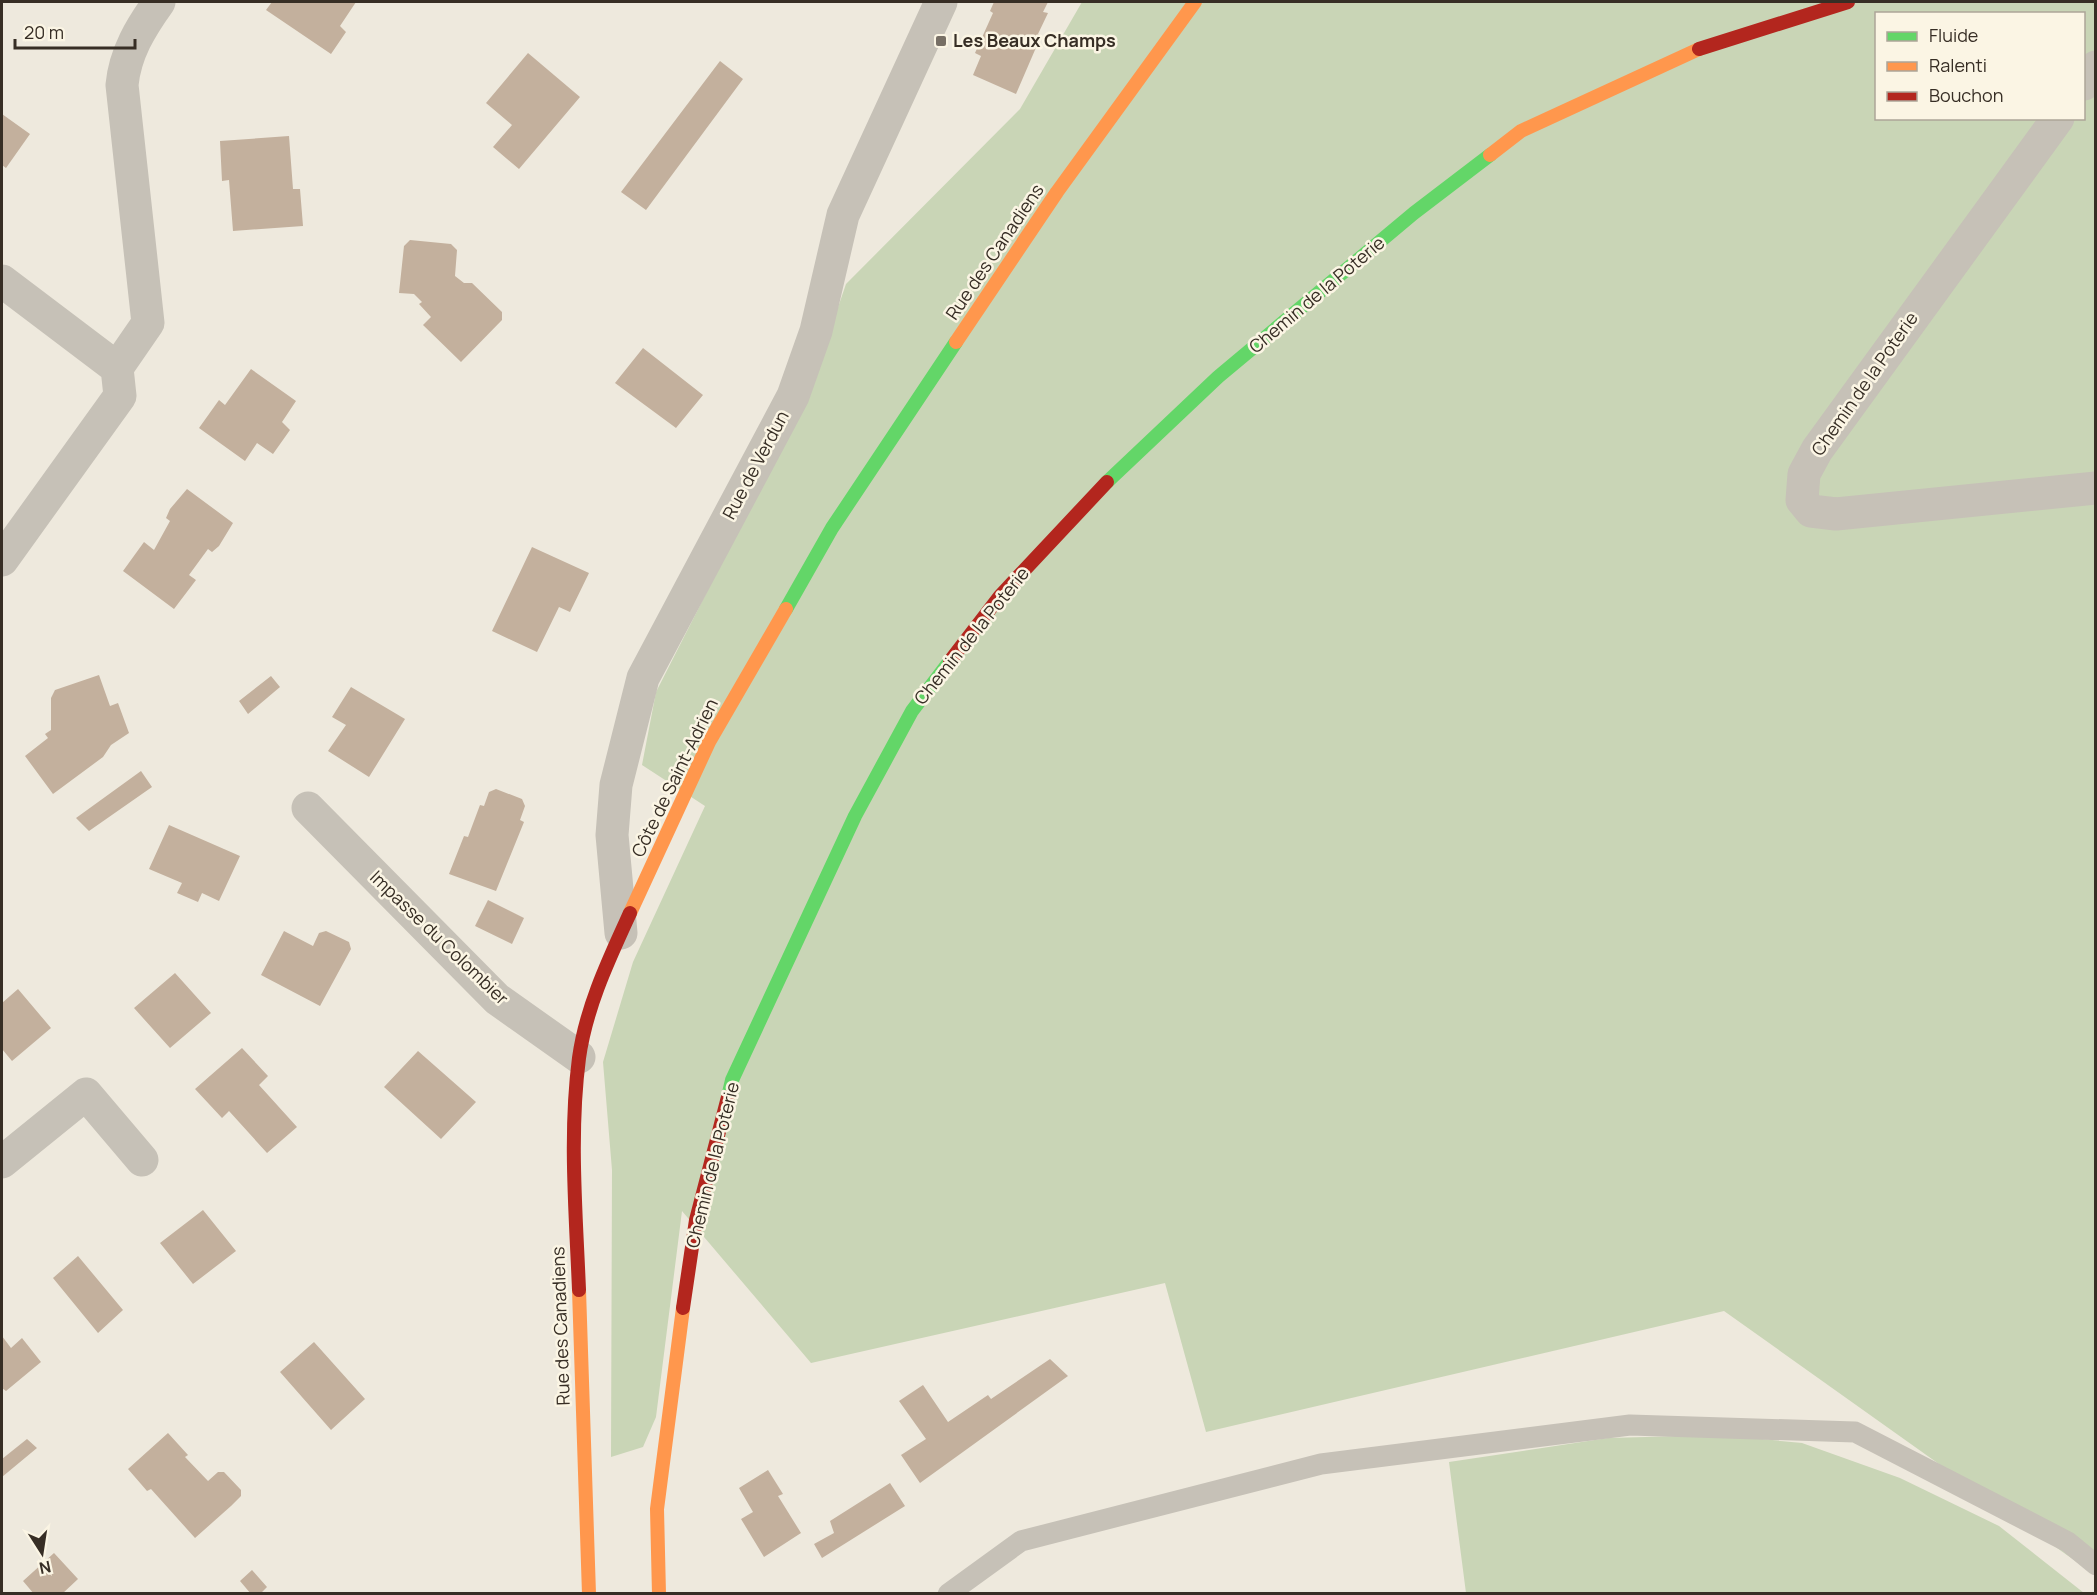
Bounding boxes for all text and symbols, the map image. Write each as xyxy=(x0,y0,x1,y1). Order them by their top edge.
scale bar xyxy=(15,12,135,50)
legend xyxy=(1875,12,2085,120)
text: 20 m xyxy=(24,20,64,44)
text: Fluide xyxy=(1929,23,1978,47)
place label: Les Beaux Champs xyxy=(953,28,1116,52)
marker: Les Beaux Champs xyxy=(934,34,948,48)
text: Ralenti xyxy=(1929,53,1987,77)
text: Bouchon xyxy=(1929,83,2003,107)
street label: Rue des Canadiens xyxy=(940,179,1049,324)
street label: Chemin de la Poterie xyxy=(1243,230,1389,358)
street label: Chemin de la Poterie xyxy=(1806,307,1923,460)
street label: Rue de Verdun xyxy=(716,406,794,523)
street label: Chemin de la Poterie xyxy=(908,562,1034,709)
street label: Côte de Saint-Adrien xyxy=(625,694,723,861)
street label: Impasse du Colombier xyxy=(365,865,514,1010)
street label: Chemin de la Poterie xyxy=(680,1079,744,1250)
street label: Rue des Canadiens xyxy=(545,1246,575,1406)
north arrow xyxy=(12,1523,72,1583)
text: N xyxy=(37,1556,53,1580)

